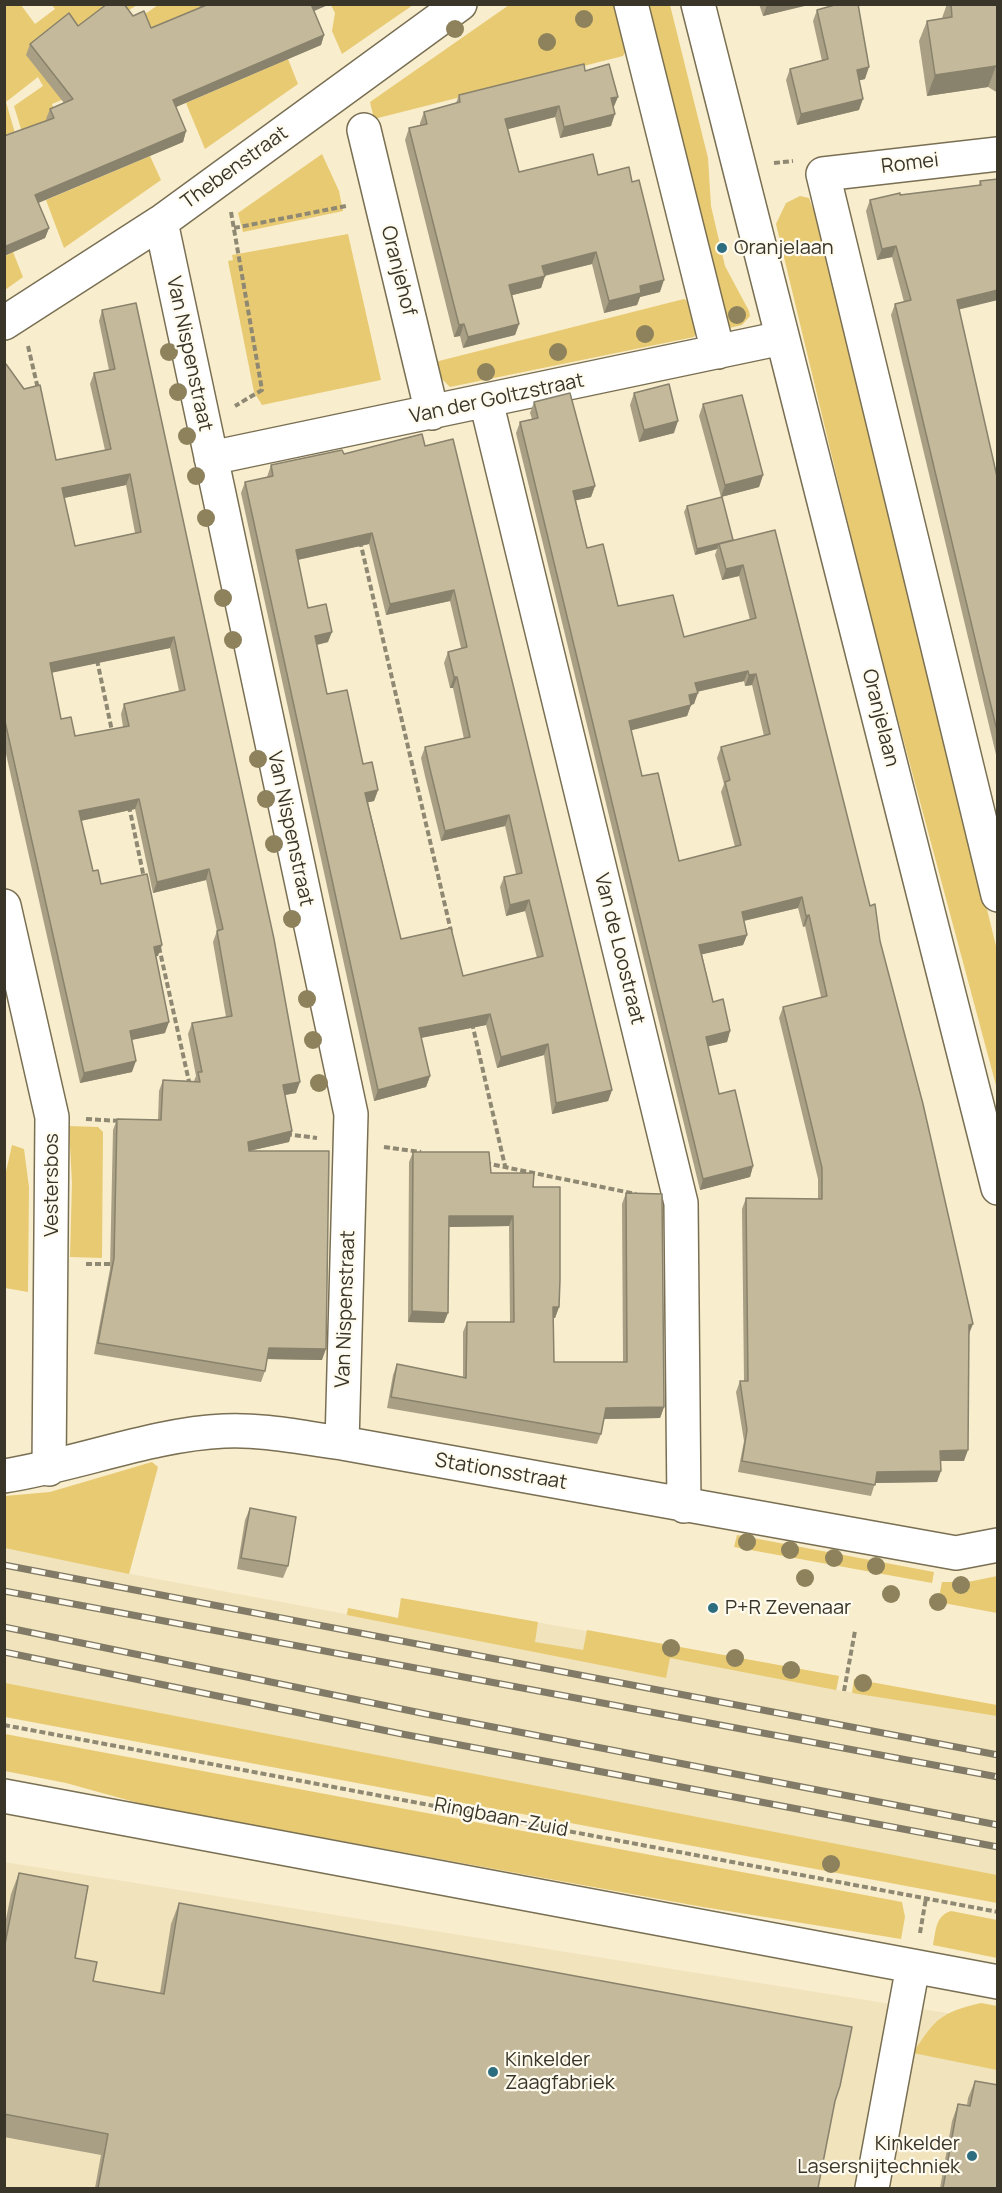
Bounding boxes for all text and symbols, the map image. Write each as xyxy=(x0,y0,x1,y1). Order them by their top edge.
street label: Thebenstraat xyxy=(177,121,293,215)
street label: Romei xyxy=(880,149,940,179)
street label: Oranjehof xyxy=(375,224,421,318)
place label: Oranjelaan xyxy=(734,236,834,260)
marker: Oranjelaan xyxy=(715,241,729,255)
street label: Van Nispenstraat xyxy=(161,274,217,434)
street label: Van der Goltzstraat xyxy=(408,369,586,429)
street label: Oranjelaan xyxy=(856,667,904,769)
street label: Van Nispenstraat xyxy=(262,749,318,909)
street label: Van de Loostraat xyxy=(589,871,649,1027)
street label: Vestersbos xyxy=(40,1133,64,1237)
street label: Van Nispenstraat xyxy=(331,1230,361,1388)
street label: Stationsstraat xyxy=(433,1449,569,1495)
place label: P+R Zevenaar xyxy=(725,1596,851,1620)
marker: P+R Zevenaar xyxy=(706,1601,720,1615)
street label: Ringbaan-Zuid xyxy=(432,1793,570,1843)
place label: Kinkelder Zaagfabriek xyxy=(505,2048,615,2095)
marker: Kinkelder Zaagfabriek xyxy=(486,2065,500,2079)
place label: Kinkelder Lasersnijtechniek xyxy=(797,2132,960,2179)
marker: Kinkelder Lasersnijtechniek xyxy=(965,2149,979,2163)

